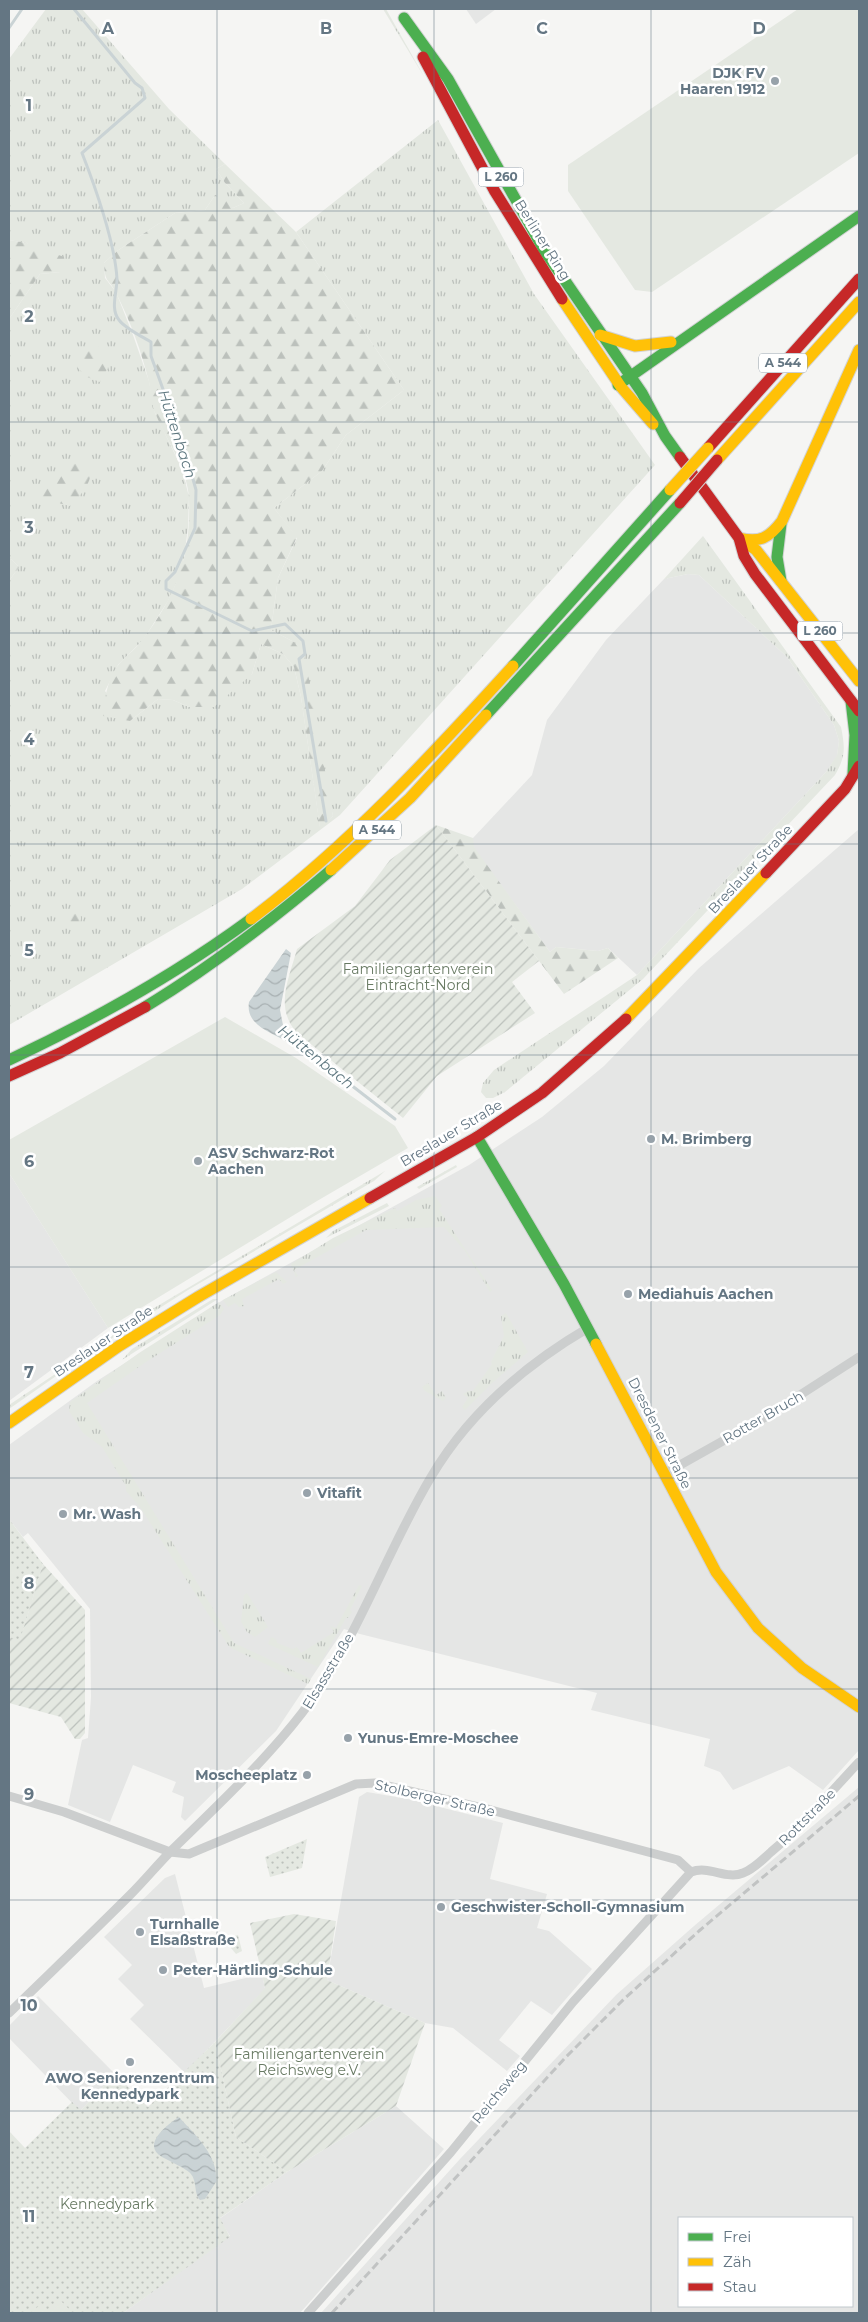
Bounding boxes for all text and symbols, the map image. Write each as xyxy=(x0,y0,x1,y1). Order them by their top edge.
text: A xyxy=(101,19,115,38)
text: B xyxy=(320,19,332,38)
text: C xyxy=(536,19,548,38)
text: D xyxy=(752,19,766,38)
place label: DJK FV Haaren 1912 xyxy=(680,64,766,98)
marker: DJK FV Haaren 1912 xyxy=(769,75,781,87)
text: 1 xyxy=(26,96,32,115)
road number: L 260 xyxy=(478,168,524,186)
street label: Berliner Ring xyxy=(511,196,575,284)
text: 2 xyxy=(24,307,34,326)
road number: A 544 xyxy=(759,353,807,372)
water label: Hüttenbach xyxy=(154,387,201,481)
text: 3 xyxy=(23,518,34,537)
road number: L 260 xyxy=(798,622,842,640)
text: 4 xyxy=(23,730,35,749)
road number: A 544 xyxy=(353,820,401,840)
street label: Breslauer Straße xyxy=(704,820,796,918)
text: 5 xyxy=(24,941,34,960)
park label: Familiengartenverein Eintracht-Nord xyxy=(343,960,493,994)
water label: Hüttenbach xyxy=(275,1020,358,1093)
street label: Breslauer Straße xyxy=(397,1095,505,1171)
place label: M. Brimberg xyxy=(661,1130,752,1148)
marker: M. Brimberg xyxy=(645,1133,657,1145)
place label: ASV Schwarz-Rot Aachen xyxy=(207,1144,335,1178)
text: 6 xyxy=(24,1152,34,1171)
marker: ASV Schwarz-Rot Aachen xyxy=(192,1155,204,1167)
place label: Mediahuis Aachen xyxy=(638,1285,774,1303)
marker: Mediahuis Aachen xyxy=(622,1288,634,1300)
street label: Breslauer Straße xyxy=(50,1301,156,1381)
text: 7 xyxy=(24,1363,34,1382)
street label: Dresdener Straße xyxy=(624,1374,696,1492)
street label: Rotter Bruch xyxy=(719,1387,807,1447)
place label: Vitafit xyxy=(316,1484,362,1502)
marker: Vitafit xyxy=(301,1487,313,1499)
place label: Mr. Wash xyxy=(73,1505,141,1523)
marker: Mr. Wash xyxy=(57,1508,69,1520)
text: 8 xyxy=(24,1574,34,1593)
street label: Elsassstraße xyxy=(298,1630,358,1712)
place label: Yunus-Emre-Moschee xyxy=(357,1729,519,1747)
marker: Yunus-Emre-Moschee xyxy=(342,1732,354,1744)
place label: Moscheeplatz xyxy=(195,1766,297,1784)
marker: Moscheeplatz xyxy=(301,1769,313,1781)
street label: Stolberger Straße xyxy=(373,1775,497,1821)
text: 9 xyxy=(24,1785,34,1804)
street label: Rottstraße xyxy=(775,1785,839,1849)
place label: Geschwister-Scholl-Gymnasium xyxy=(451,1898,684,1916)
marker: Geschwister-Scholl-Gymnasium xyxy=(435,1901,447,1913)
place label: Turnhalle Elsaßstraße xyxy=(150,1915,236,1949)
marker: Turnhalle Elsaßstraße xyxy=(134,1926,146,1938)
place label: Peter-Härtling-Schule xyxy=(173,1961,333,1979)
marker: Peter-Härtling-Schule xyxy=(157,1964,169,1976)
text: 10 xyxy=(20,1996,38,2015)
park label: Familiengartenverein Reichsweg e.V. xyxy=(234,2045,384,2079)
marker: AWO Seniorenzentrum Kennedypark xyxy=(124,2056,136,2068)
street label: Reichsweg xyxy=(468,2057,530,2127)
place label: AWO Seniorenzentrum Kennedypark xyxy=(44,2069,215,2103)
park label: Kennedypark xyxy=(60,2195,155,2213)
text: 11 xyxy=(23,2207,35,2226)
legend xyxy=(678,2217,853,2307)
text: Frei xyxy=(723,2227,751,2246)
text: Zäh xyxy=(723,2252,752,2271)
text: Stau xyxy=(723,2277,757,2296)

